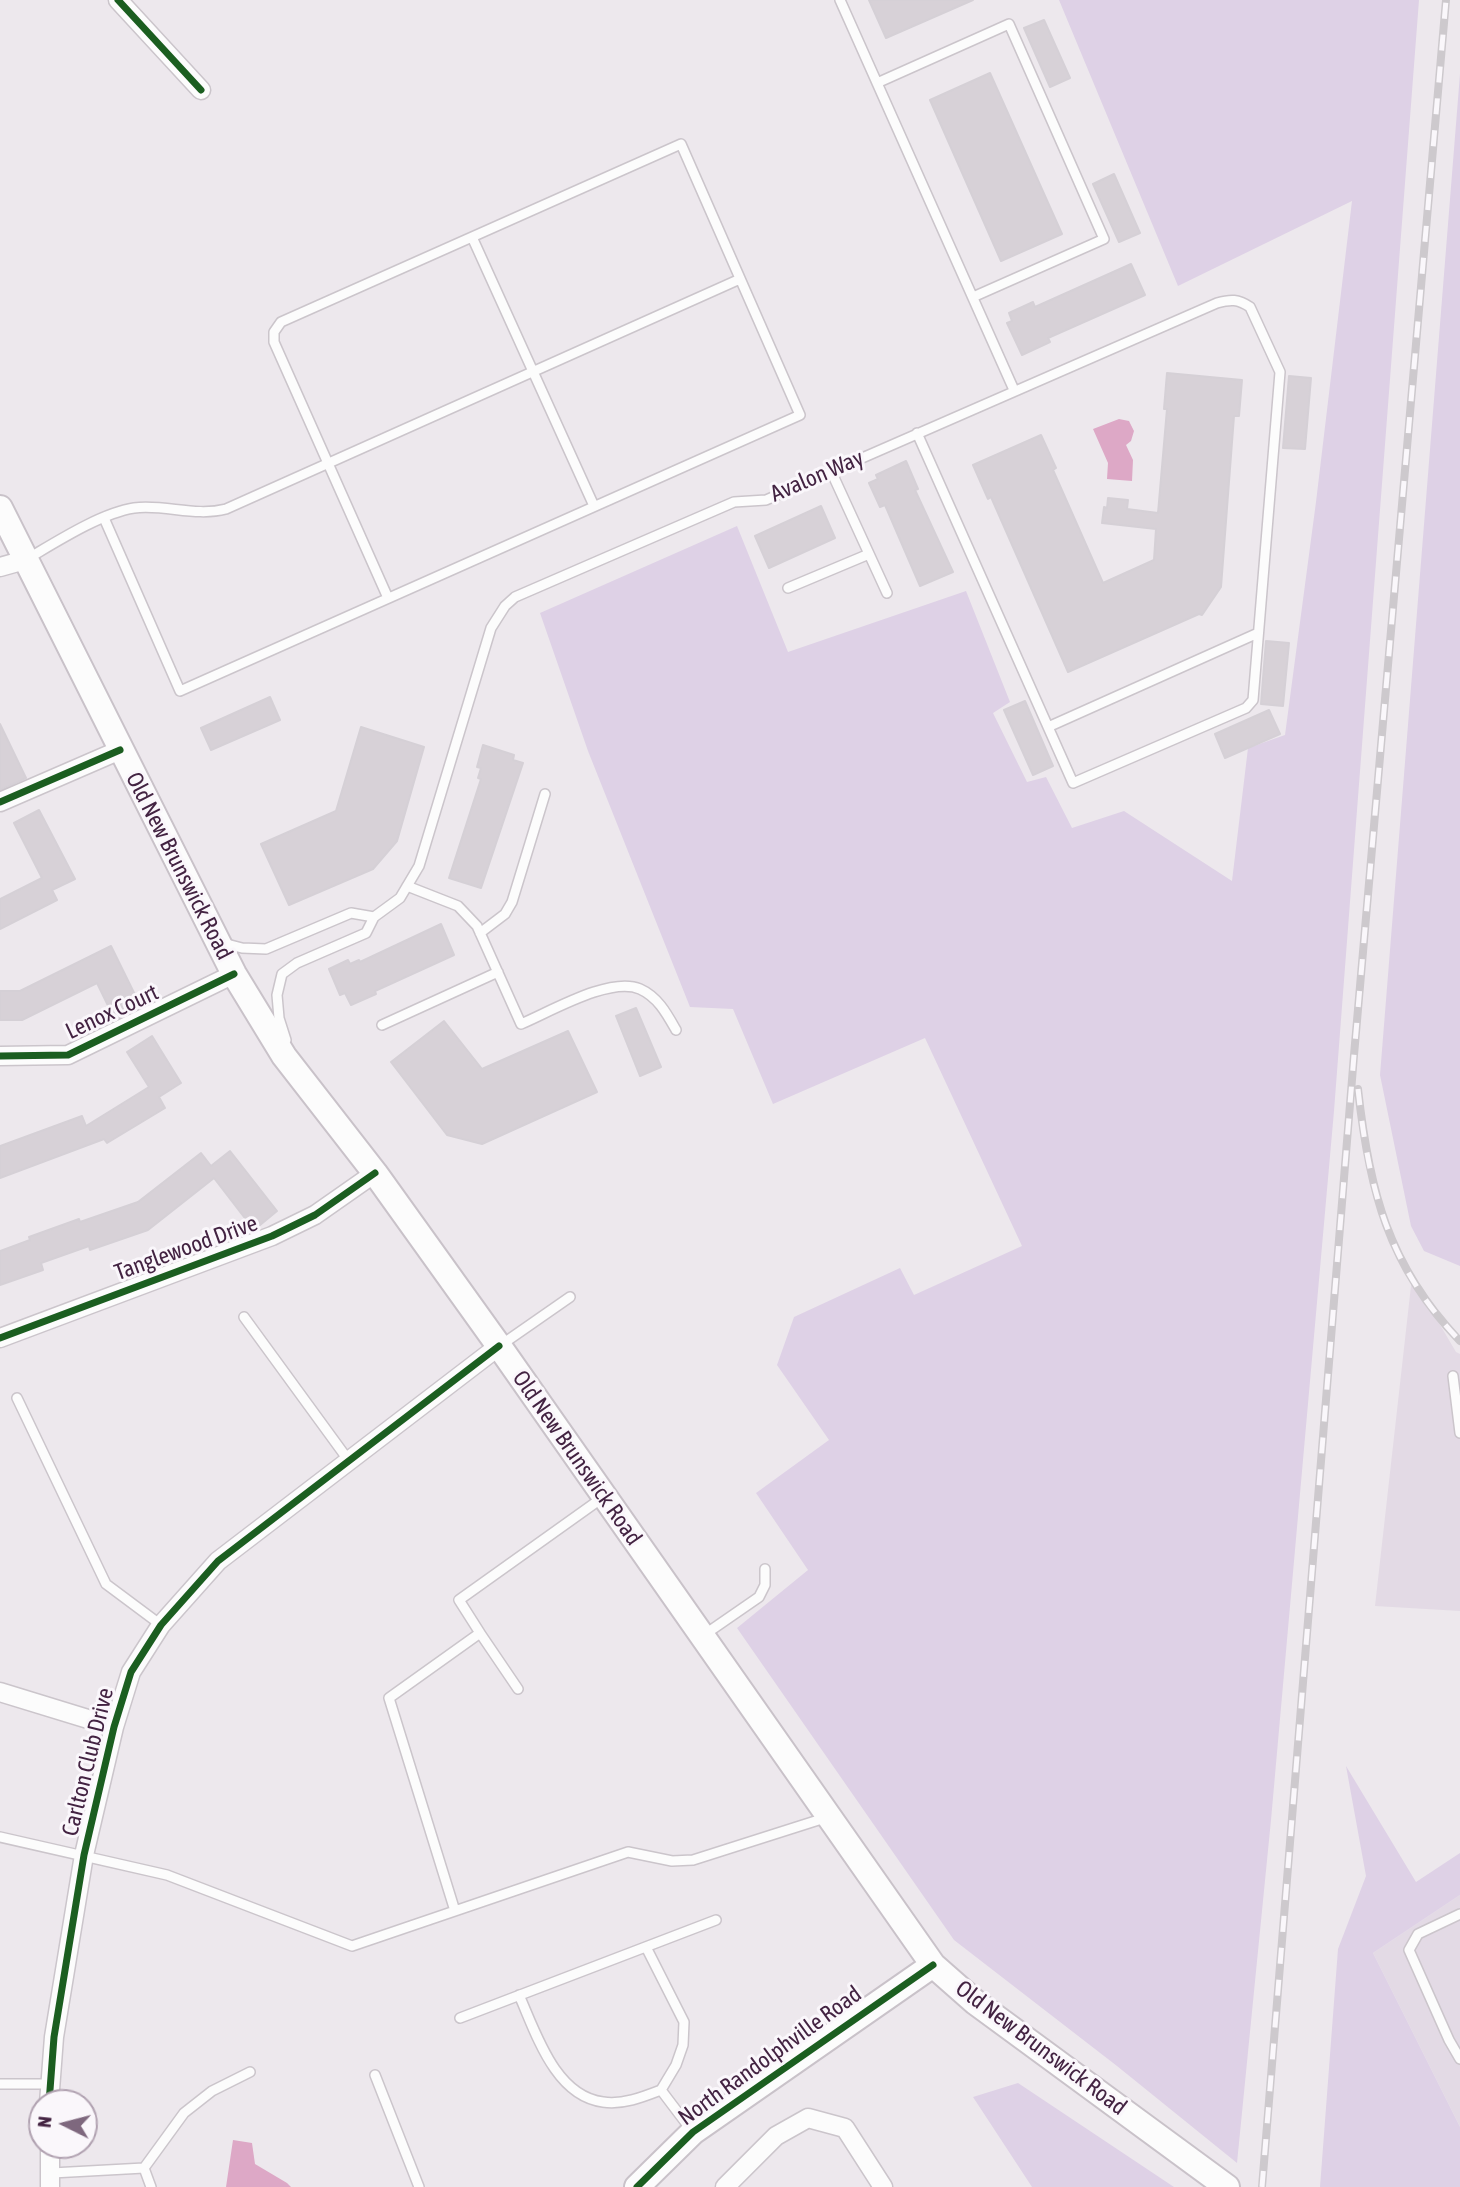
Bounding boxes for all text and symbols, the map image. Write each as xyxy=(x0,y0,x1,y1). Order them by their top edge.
street label: Avalon Way xyxy=(766,444,868,508)
street label: Old New Brunswick Road xyxy=(120,768,238,964)
street label: Lenox Court xyxy=(61,979,163,1045)
street label: Tanglewood Drive xyxy=(111,1209,261,1287)
street label: Old New Brunswick Road xyxy=(506,1365,648,1551)
street label: Carlton Club Drive xyxy=(56,1685,120,1839)
street label: Old New Brunswick Road xyxy=(950,1975,1132,2121)
street label: North Randolphville Road xyxy=(673,1980,867,2132)
north arrow xyxy=(28,2089,98,2159)
text: N xyxy=(33,2115,56,2129)

